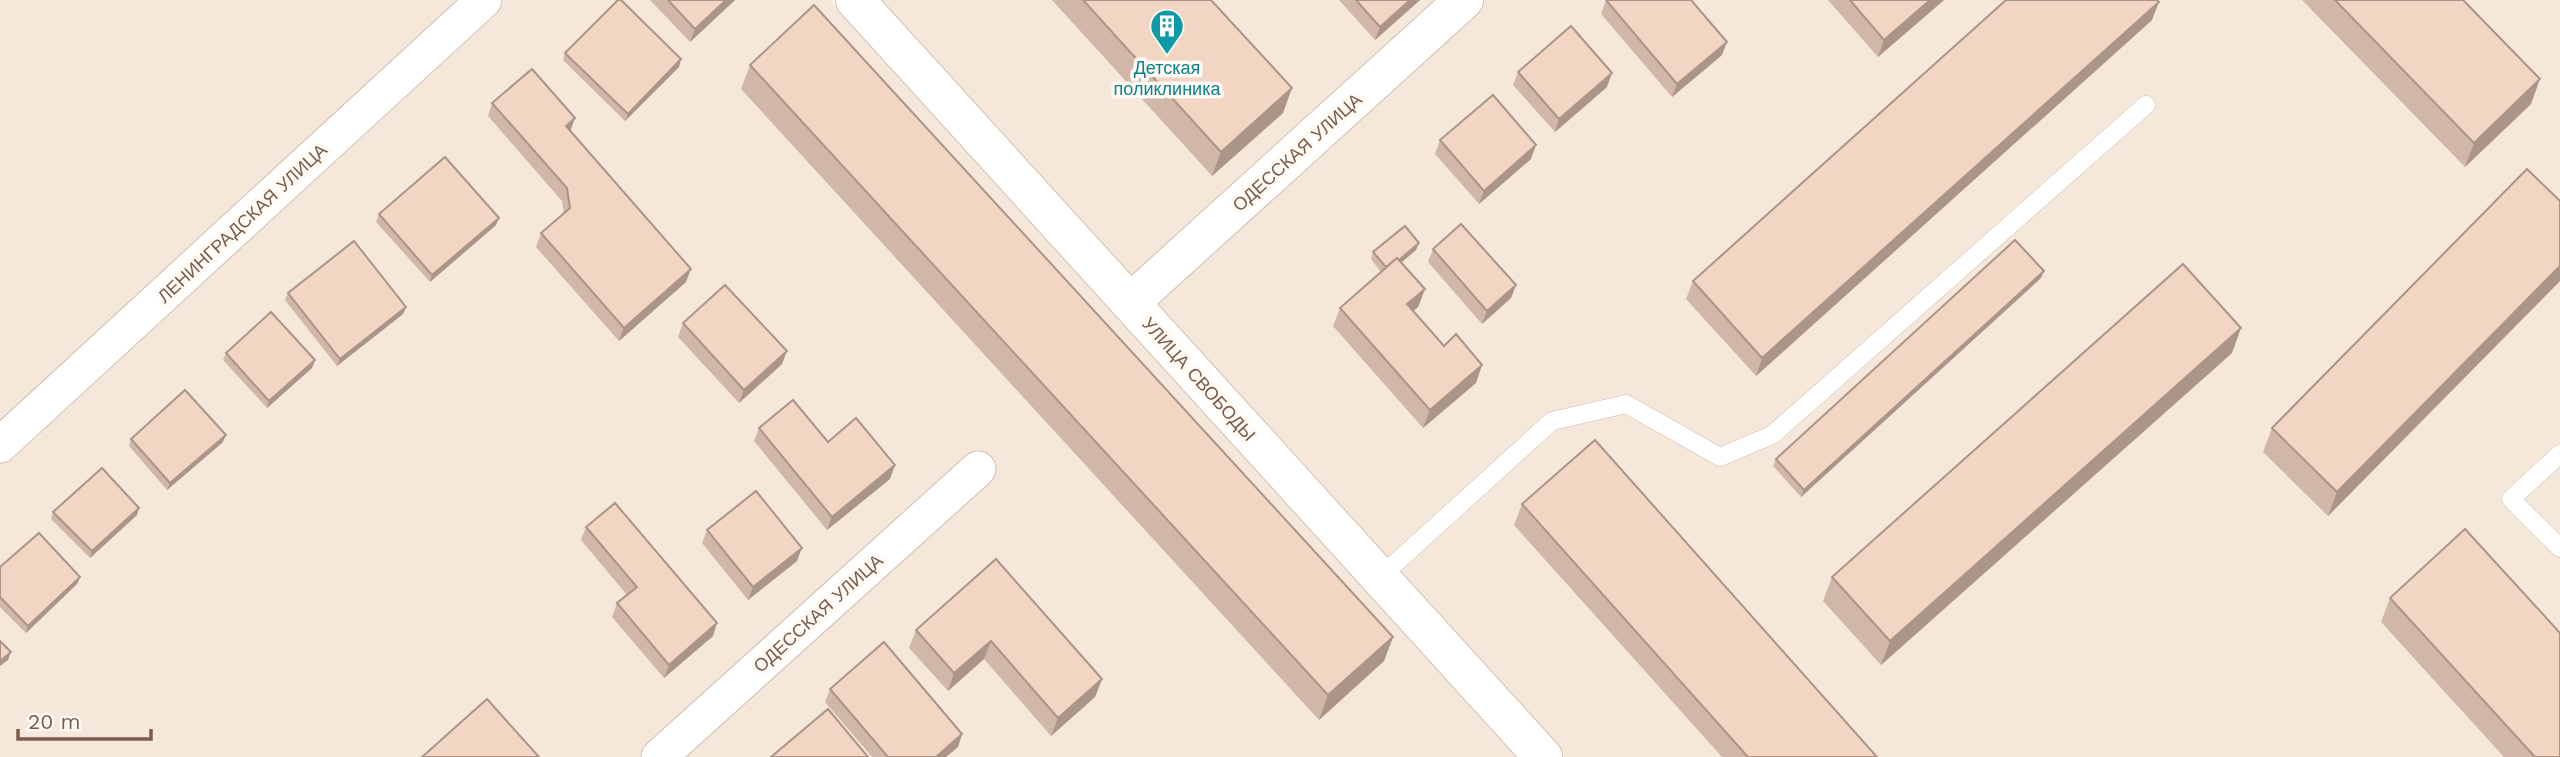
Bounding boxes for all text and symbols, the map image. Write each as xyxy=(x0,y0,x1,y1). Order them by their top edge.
building icon: Детская поликлиника xyxy=(1148,7,1186,56)
place label: Детская поликлиника xyxy=(1114,57,1221,99)
street label: ОДЕССКАЯ УЛИЦА xyxy=(1228,89,1366,215)
street label: ЛЕНИНГРАДСКАЯ УЛИЦА xyxy=(153,139,331,307)
street label: УЛИЦА СВОБОДЫ xyxy=(1138,313,1260,445)
street label: ОДЕССКАЯ УЛИЦА xyxy=(749,550,887,676)
scale bar xyxy=(18,698,150,742)
text: 20 m xyxy=(28,709,80,734)

